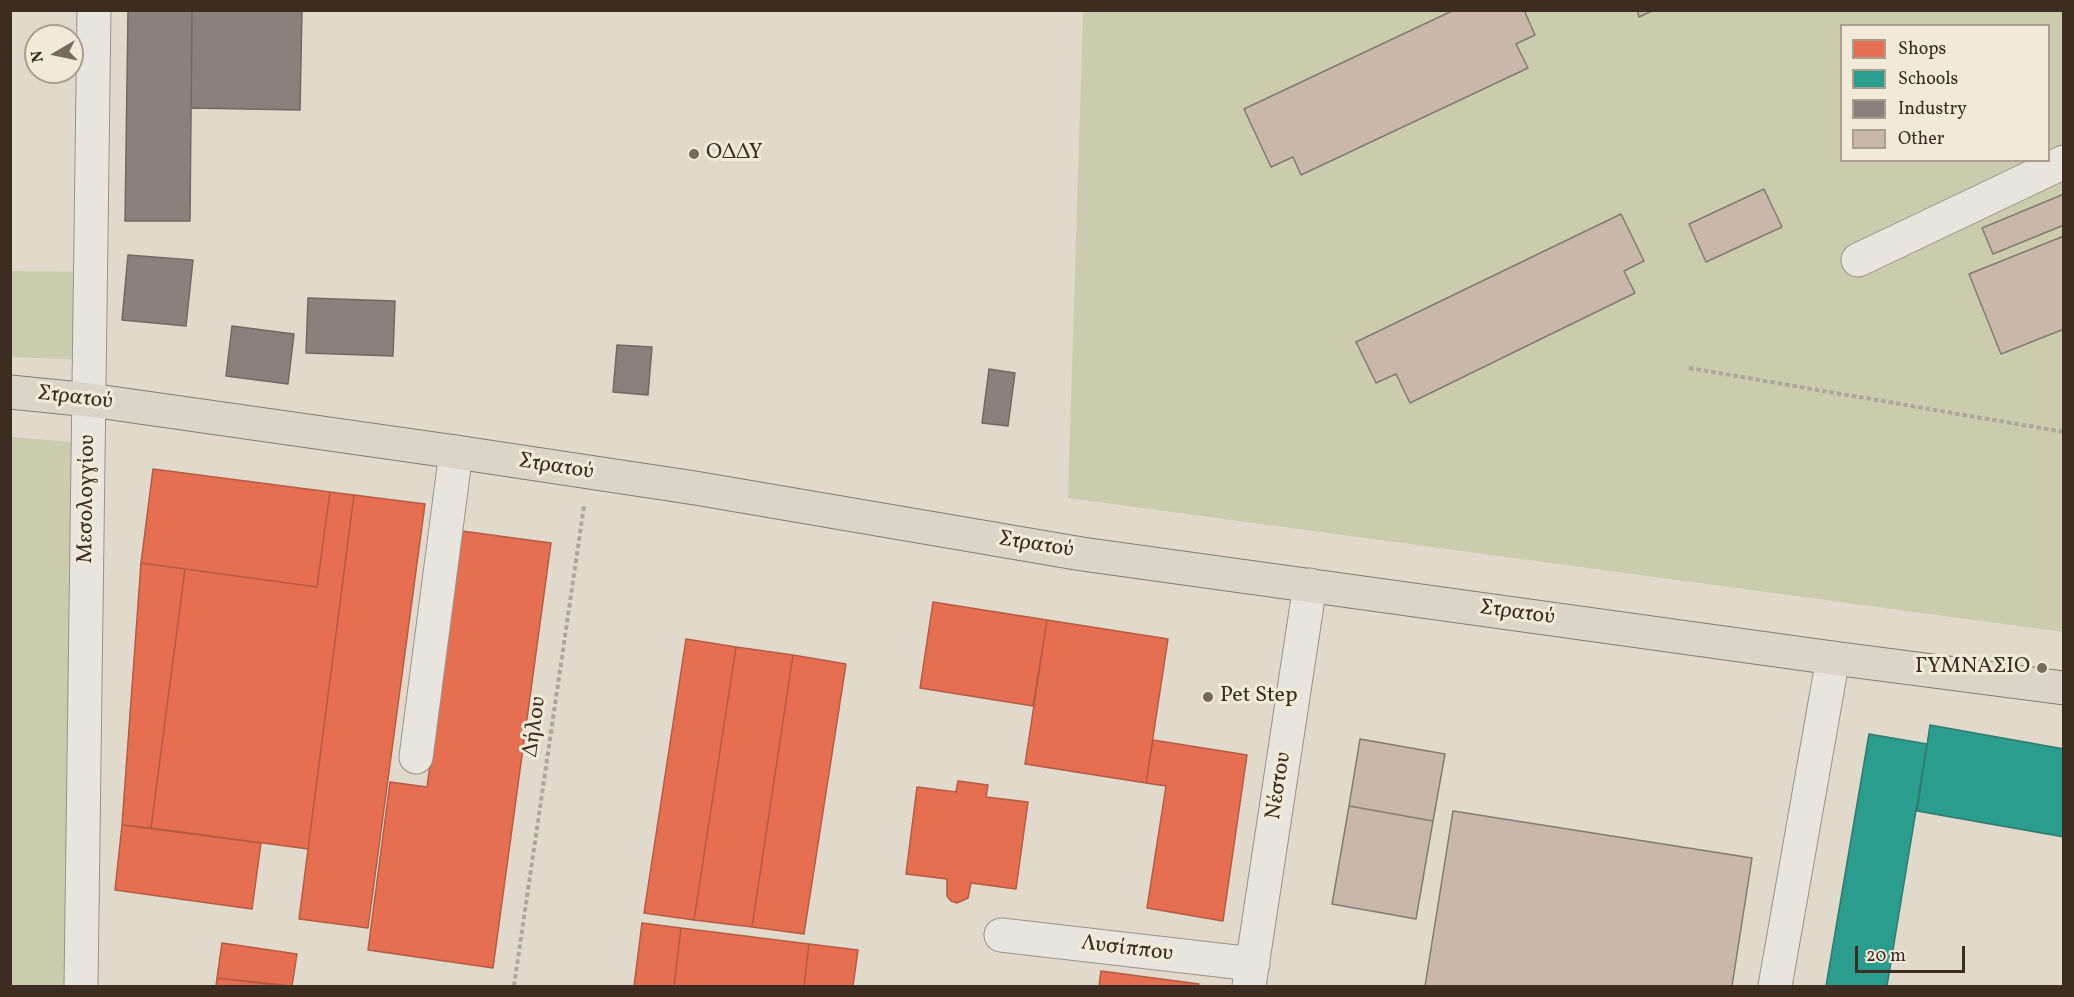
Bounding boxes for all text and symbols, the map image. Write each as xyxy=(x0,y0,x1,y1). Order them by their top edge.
north arrow xyxy=(24,24,84,84)
legend xyxy=(1840,24,2050,162)
text: Shops xyxy=(1898,37,1946,62)
text: N xyxy=(26,49,50,64)
text: Schools xyxy=(1898,67,1958,92)
text: Industry xyxy=(1898,97,1967,122)
text: Other xyxy=(1898,127,1944,152)
place label: ΟΔΔΥ xyxy=(706,141,763,167)
marker: ΟΔΔΥ xyxy=(687,147,701,161)
street label: Στρατού xyxy=(36,381,114,417)
street label: Μεσολογγίου xyxy=(74,434,102,564)
street label: Στρατού xyxy=(517,449,595,487)
street label: Στρατού xyxy=(997,527,1075,565)
street label: Στρατού xyxy=(1478,596,1556,632)
place label: ΓΥΜΝΑΣΙΟ xyxy=(1915,655,2030,681)
marker: ΓΥΜΝΑΣΙΟ xyxy=(2035,661,2049,675)
place label: Pet Step xyxy=(1220,684,1298,710)
marker: Pet Step xyxy=(1201,690,1215,704)
street label: Δήλου xyxy=(519,695,553,759)
street label: Νέστου xyxy=(1262,750,1298,822)
street label: Λυσίππου xyxy=(1080,931,1174,969)
scale bar xyxy=(1858,934,1968,972)
text: 20 m xyxy=(1866,944,1906,969)

